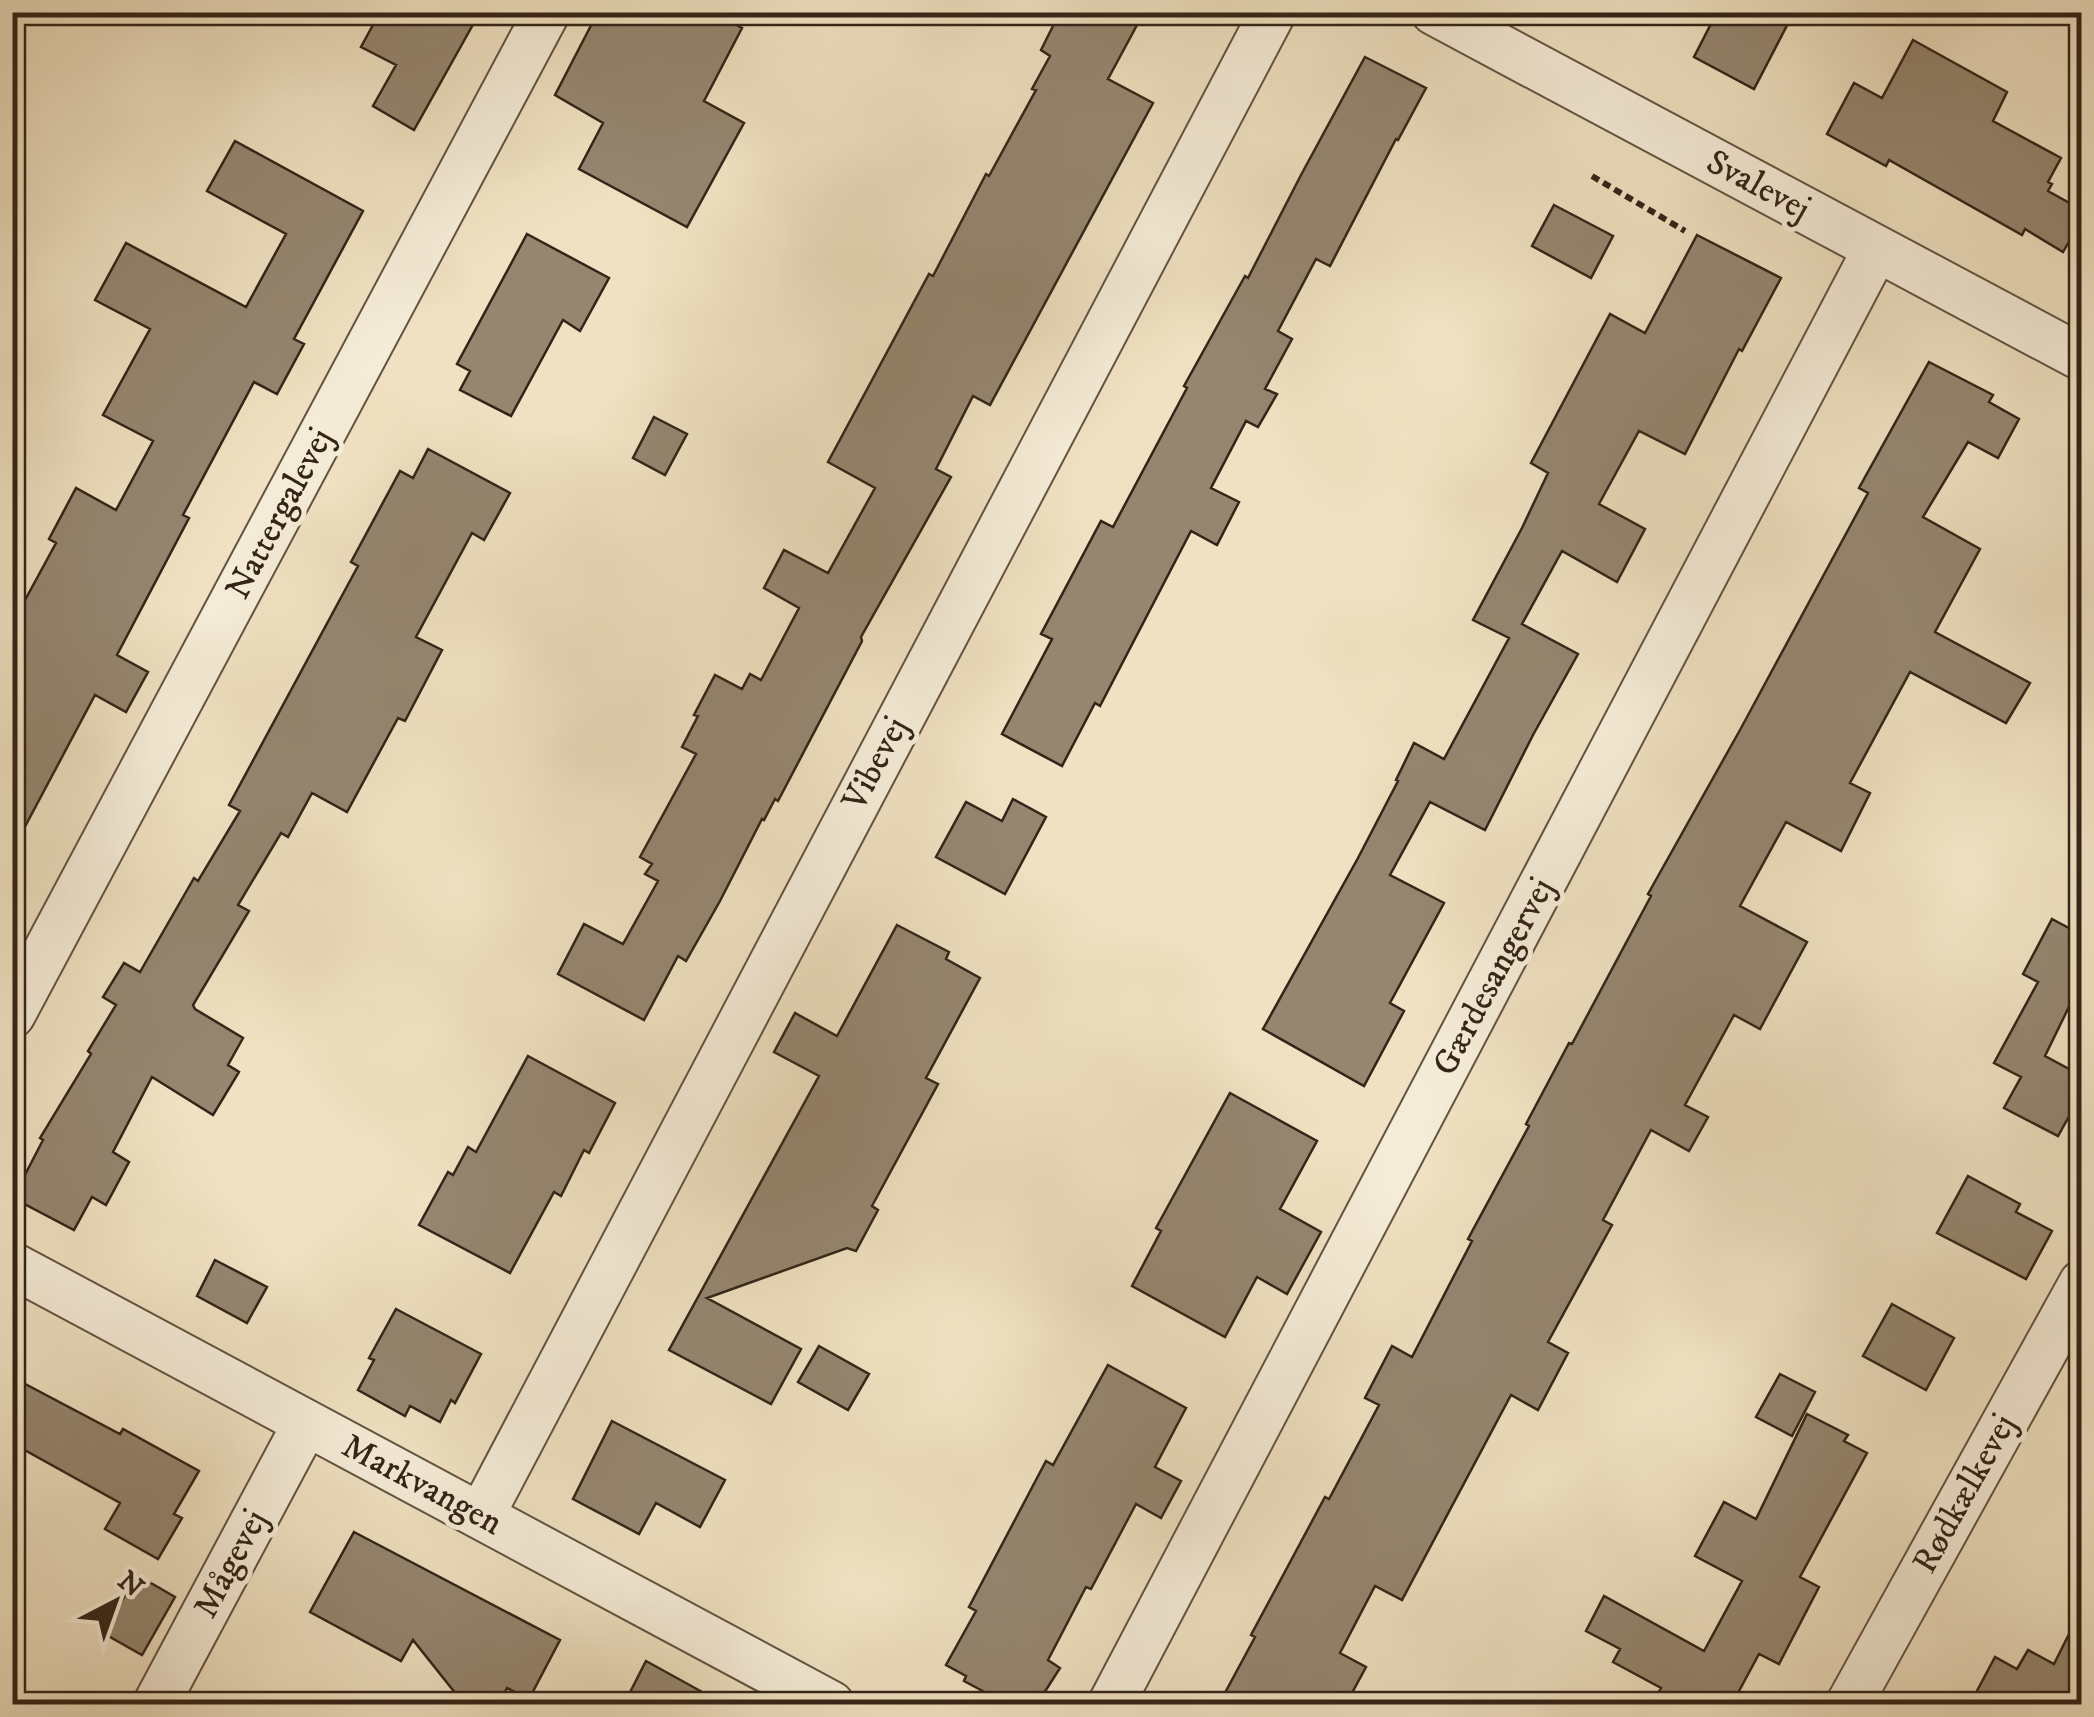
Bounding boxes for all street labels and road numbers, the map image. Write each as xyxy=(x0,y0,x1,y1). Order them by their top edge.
street label: Svalevej xyxy=(1699,140,1817,232)
street label: Nattergalevej xyxy=(217,421,343,607)
street label: Vibevej xyxy=(833,710,919,819)
street label: Gærdesangervej xyxy=(1424,871,1564,1083)
street label: Rødkælkevej xyxy=(1903,1407,2027,1581)
street label: Markvangen xyxy=(334,1424,510,1546)
street label: Mågevej xyxy=(184,1502,278,1626)

